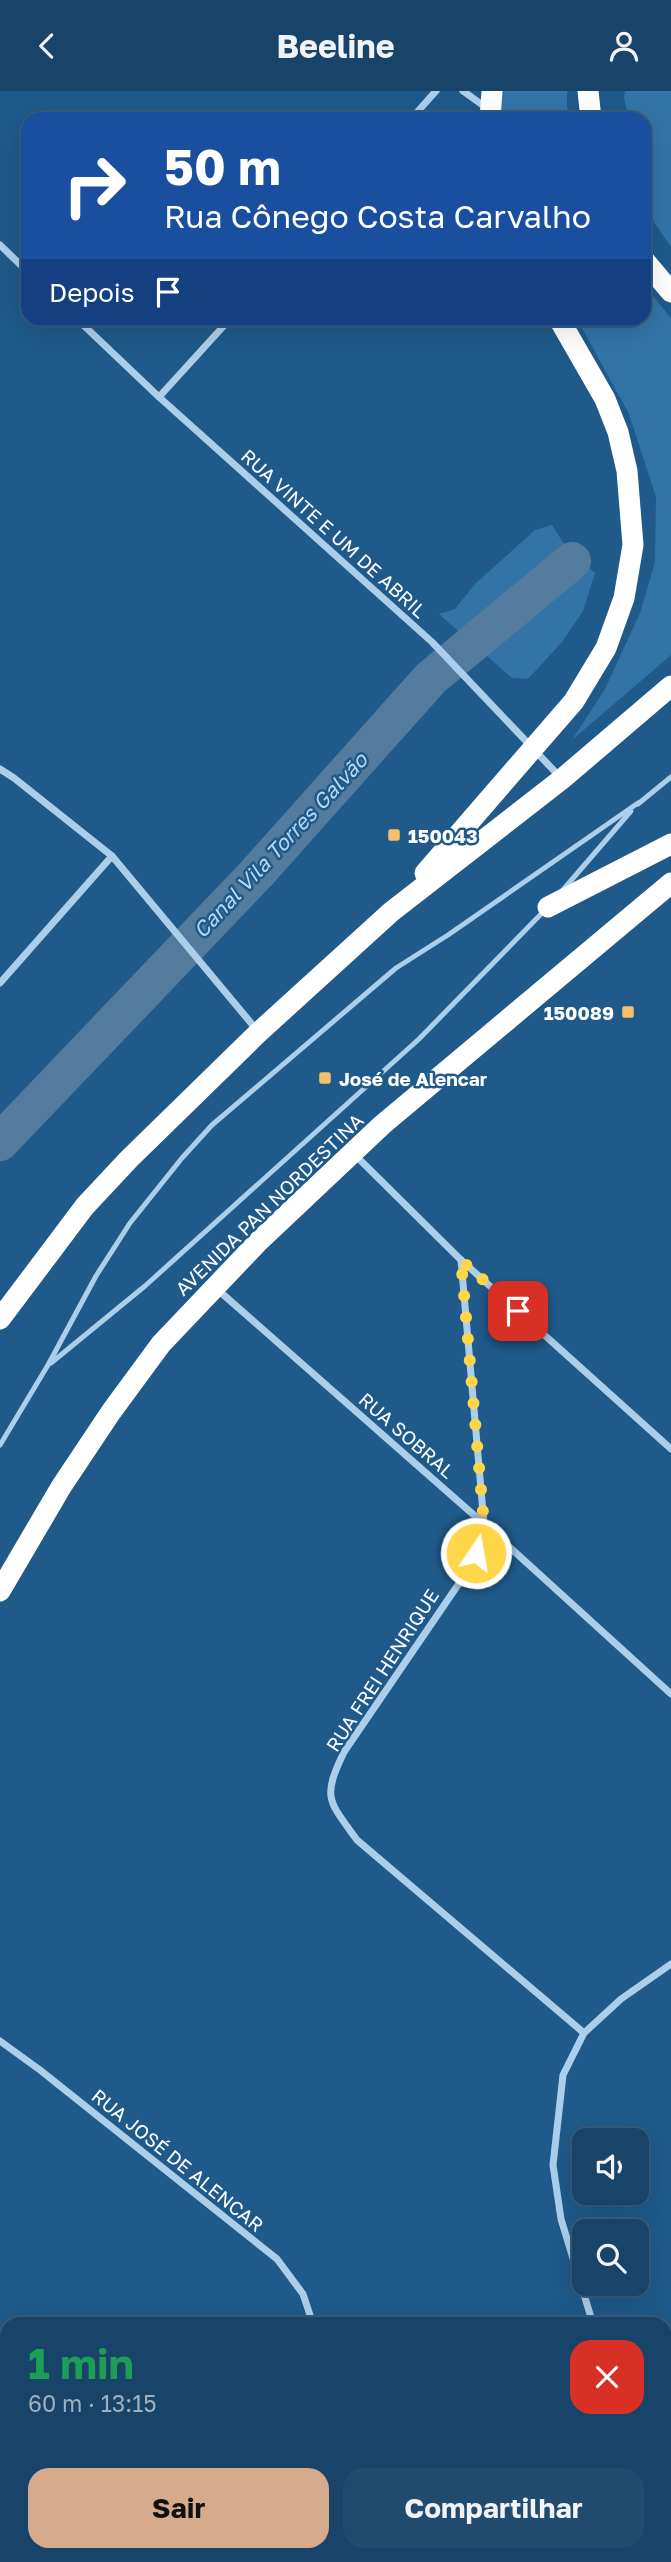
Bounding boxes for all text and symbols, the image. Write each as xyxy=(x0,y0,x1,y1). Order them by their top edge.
icon: back xyxy=(28,27,66,65)
text: Beeline xyxy=(276,27,395,65)
icon: person xyxy=(605,27,643,65)
text: 50 m xyxy=(164,137,281,196)
icon: right xyxy=(49,140,140,231)
text: Rua Cônego Costa Carvalho xyxy=(164,197,591,235)
icon: arrive xyxy=(149,273,187,311)
text: Depois xyxy=(49,277,135,308)
street label: RUA VINTE E UM DE ABRIL xyxy=(237,444,431,622)
water label: Canal Vila Torres Galvão xyxy=(187,746,374,943)
place label: 150043 xyxy=(408,824,478,847)
marker: 150043 xyxy=(386,827,402,843)
place label: 150089 xyxy=(544,1001,614,1024)
marker: 150089 xyxy=(620,1004,636,1020)
place label: José de Alencar xyxy=(339,1067,488,1090)
marker: José de Alencar xyxy=(317,1070,333,1086)
street label: AVENIDA PAN NORDESTINA xyxy=(170,1108,368,1300)
pin xyxy=(488,1281,548,1341)
icon: arrive xyxy=(499,1292,537,1330)
street label: RUA SOBRAL xyxy=(355,1387,460,1483)
position arrow xyxy=(439,1516,513,1590)
street label: RUA FREI HENRIQUE xyxy=(321,1585,443,1755)
street label: RUA JOSÉ DE ALENCAR xyxy=(88,2084,268,2236)
map controls xyxy=(572,2128,649,2296)
button: sound xyxy=(572,2128,649,2205)
button: search xyxy=(572,2219,649,2296)
text: 1 min xyxy=(28,2338,134,2388)
button: close xyxy=(570,2340,644,2414)
text: 60 m · 13:15 xyxy=(28,2389,157,2417)
button: Sair xyxy=(28,2468,329,2548)
button: Compartilhar xyxy=(343,2468,644,2548)

